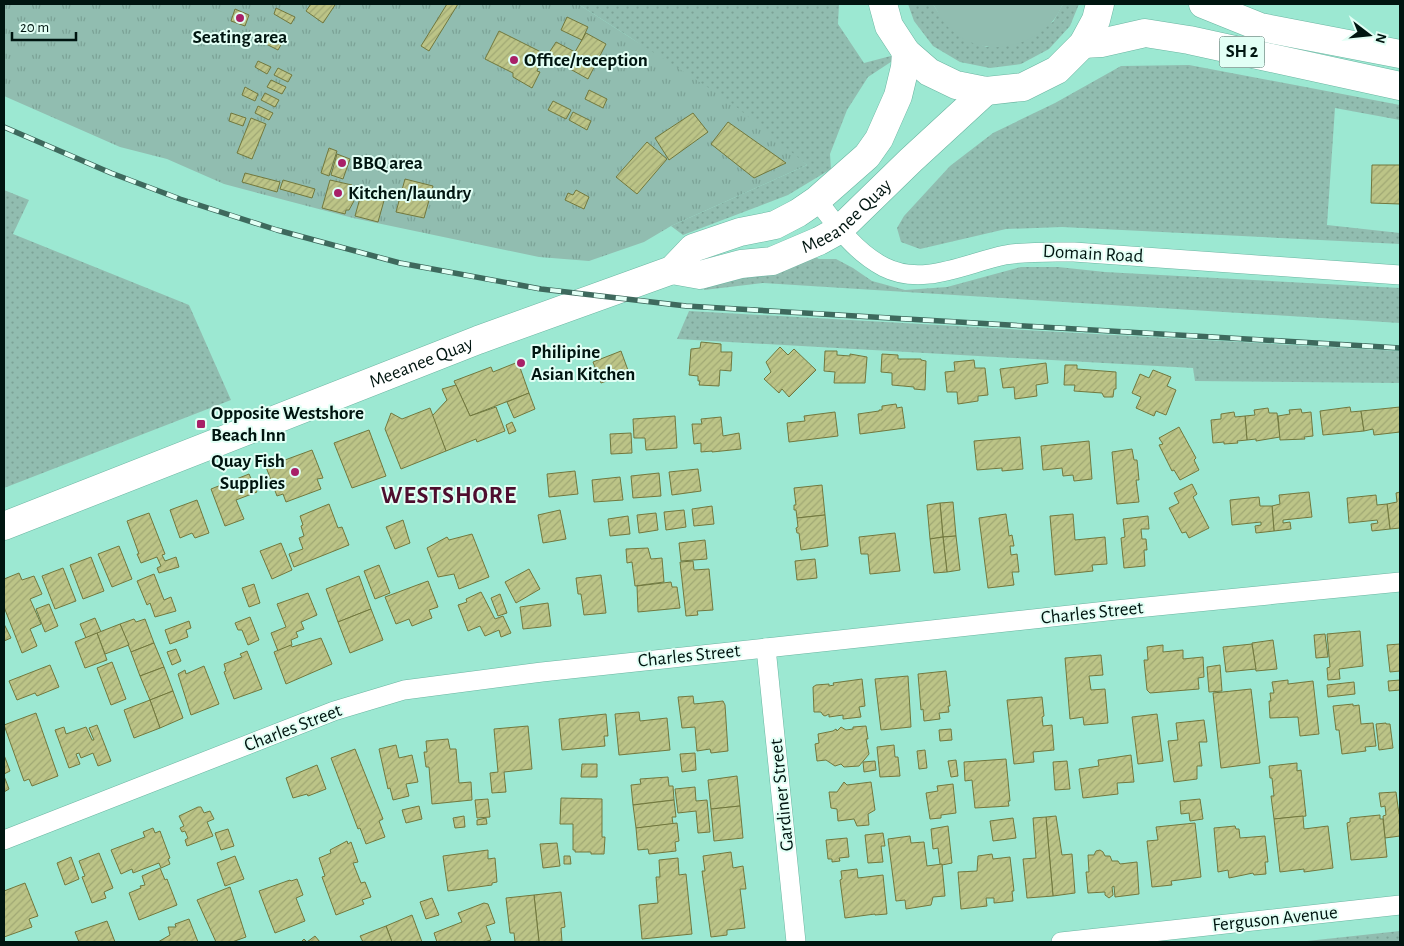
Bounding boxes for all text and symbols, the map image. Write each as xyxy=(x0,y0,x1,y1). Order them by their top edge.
scale bar xyxy=(12,10,76,42)
north arrow xyxy=(1344,10,1394,60)
marker: Seating area xyxy=(234,12,246,24)
text: 20 m xyxy=(20,20,49,35)
place label: Seating area xyxy=(193,28,287,47)
text: N xyxy=(1372,32,1389,45)
road number: SH 2 xyxy=(1220,36,1264,68)
place label: Office/reception xyxy=(524,51,648,70)
marker: Office/reception xyxy=(508,54,520,66)
place label: BBQ area xyxy=(352,154,423,173)
marker: BBQ area xyxy=(336,157,348,169)
street label: Meeanee Quay xyxy=(799,175,895,257)
place label: Kitchen/laundry xyxy=(348,184,472,203)
marker: Kitchen/laundry xyxy=(332,187,344,199)
street label: Domain Road xyxy=(1042,242,1144,266)
street label: Meeanee Quay xyxy=(366,333,476,391)
place label: Philipine Asian Kitchen xyxy=(531,343,635,384)
marker: Philipine Asian Kitchen xyxy=(515,357,527,369)
place label: Opposite Westshore Beach Inn xyxy=(211,404,364,445)
marker: Opposite Westshore Beach Inn xyxy=(195,418,207,430)
place label: Quay Fish Supplies xyxy=(211,452,285,493)
marker: Quay Fish Supplies xyxy=(289,466,301,478)
district label: WESTSHORE xyxy=(381,484,517,508)
street label: Charles Street xyxy=(1040,598,1144,628)
street label: Charles Street xyxy=(637,641,741,671)
street label: Charles Street xyxy=(242,701,344,755)
street label: Gardiner Street xyxy=(767,738,797,852)
street label: Ferguson Avenue xyxy=(1211,903,1339,935)

